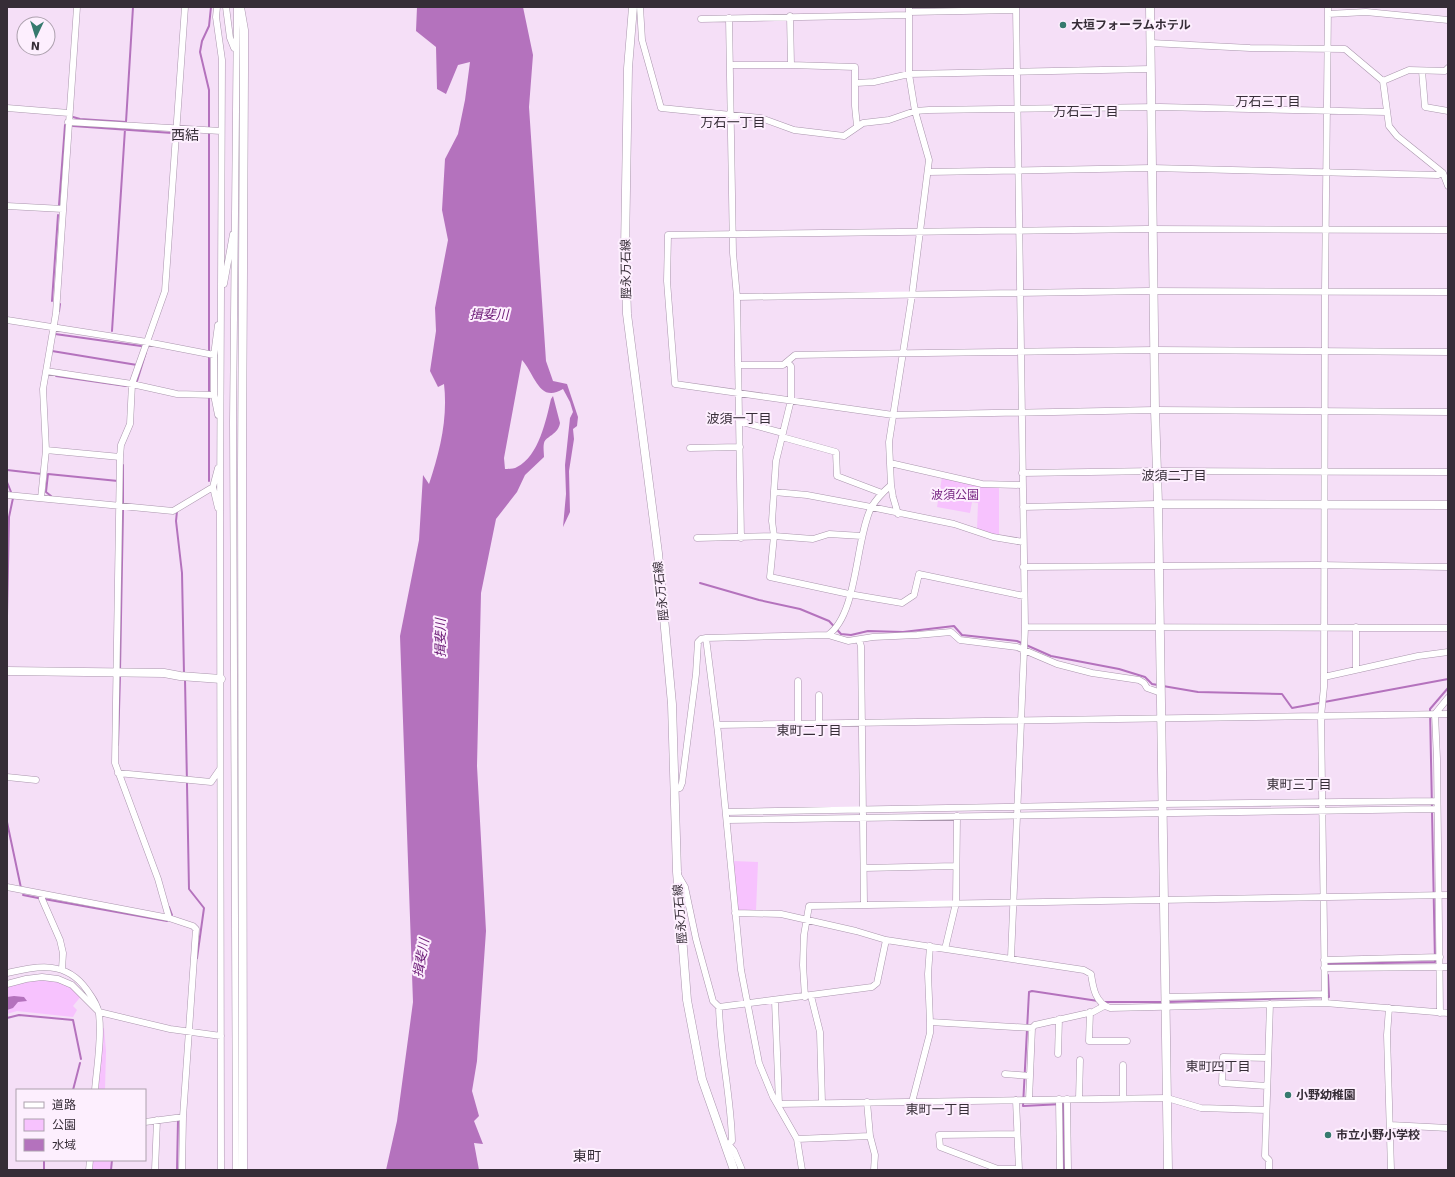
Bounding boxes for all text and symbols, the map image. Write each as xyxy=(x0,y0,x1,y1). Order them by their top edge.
north arrow xyxy=(16,16,56,56)
place label: 大垣フォーラムホテル xyxy=(1071,18,1191,32)
marker: 大垣フォーラムホテル xyxy=(1058,20,1068,30)
text: N xyxy=(30,39,40,52)
district label: 万石三丁目 xyxy=(1235,94,1301,109)
district label: 万石二丁目 xyxy=(1053,104,1119,119)
district label: 万石一丁目 xyxy=(700,115,766,130)
district label: 西結 xyxy=(171,127,199,143)
street label: 脛永万石線 xyxy=(618,239,634,299)
water label: 揖斐川 xyxy=(469,307,510,322)
district label: 波須一丁目 xyxy=(706,411,772,426)
district label: 波須二丁目 xyxy=(1141,468,1207,483)
park label: 波須公園 xyxy=(931,488,979,502)
street label: 脛永万石線 xyxy=(651,560,671,622)
water label: 揖斐川 xyxy=(433,617,448,658)
district label: 東町二丁目 xyxy=(776,723,842,738)
district label: 東町三丁目 xyxy=(1266,777,1332,792)
street label: 脛永万石線 xyxy=(670,883,690,945)
water label: 揖斐川 xyxy=(410,936,432,979)
district label: 東町四丁目 xyxy=(1185,1059,1251,1074)
place label: 小野幼稚園 xyxy=(1296,1088,1356,1102)
legend xyxy=(16,1089,146,1161)
marker: 小野幼稚園 xyxy=(1283,1090,1293,1100)
text: 道路 xyxy=(52,1098,76,1112)
district label: 東町一丁目 xyxy=(905,1102,971,1117)
text: 公園 xyxy=(52,1118,76,1132)
place label: 市立小野小学校 xyxy=(1336,1128,1420,1142)
marker: 市立小野小学校 xyxy=(1323,1130,1333,1140)
text: 水域 xyxy=(52,1138,76,1152)
district label: 東町 xyxy=(573,1148,601,1164)

